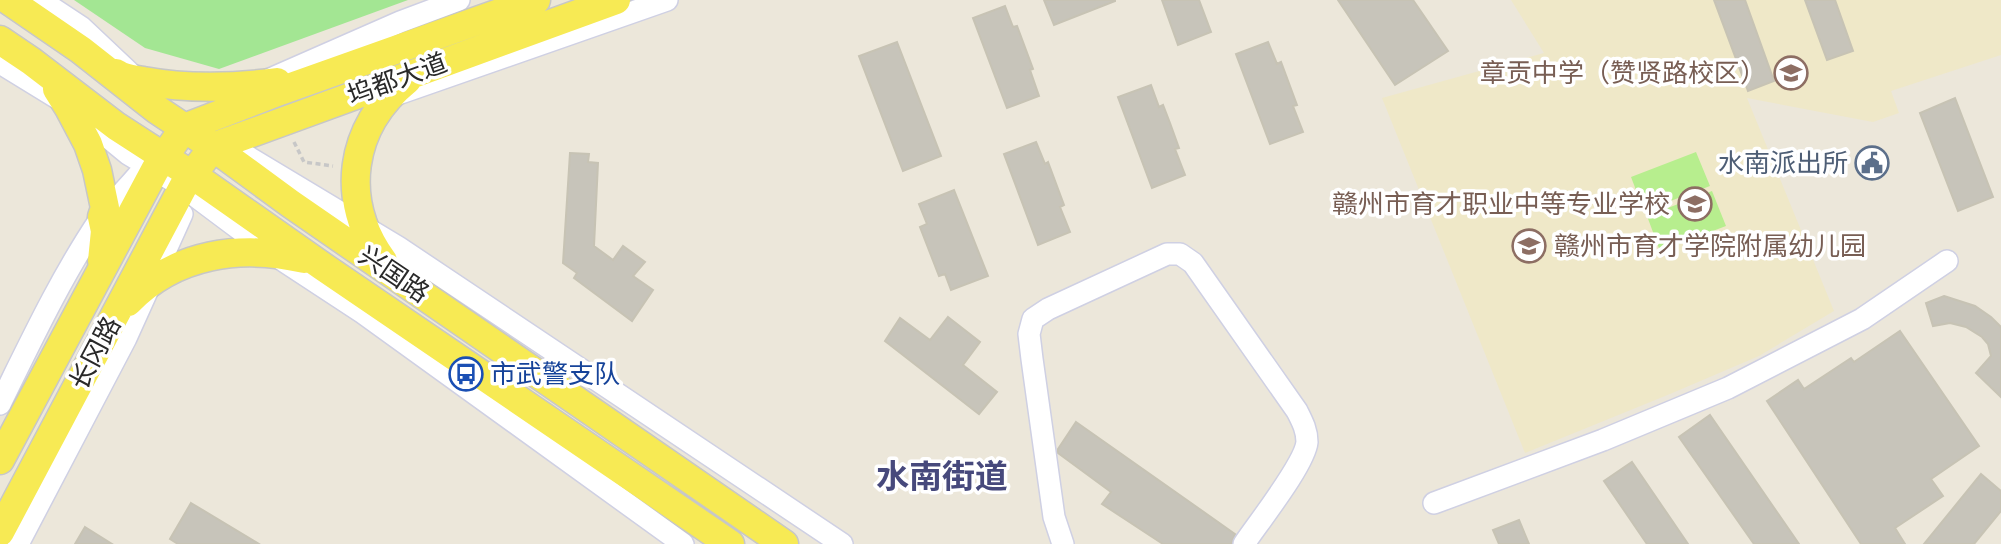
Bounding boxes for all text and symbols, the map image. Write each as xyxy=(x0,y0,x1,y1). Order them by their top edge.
street label: 坞都大道 xyxy=(342,45,452,113)
school or university icon: 章贡中学（赞贤路校区） xyxy=(1772,54,1810,92)
place label: 章贡中学（赞贤路校区） xyxy=(1480,56,1766,90)
public building icon: 水南派出所 xyxy=(1853,144,1891,182)
place label: 水南派出所 xyxy=(1718,146,1848,180)
school or university icon: 赣州市育才职业中等专业学校 xyxy=(1676,185,1714,223)
place label: 赣州市育才职业中等专业学校 xyxy=(1332,187,1670,221)
school or university icon: 赣州市育才学院附属幼儿园 xyxy=(1510,227,1548,265)
place label: 赣州市育才学院附属幼儿园 xyxy=(1554,229,1866,263)
street label: 兴国路 xyxy=(352,238,436,310)
street label: 长冈路 xyxy=(62,311,128,395)
bus stop icon: 市武警支队 xyxy=(447,355,485,393)
place label: 市武警支队 xyxy=(490,357,620,391)
district label: 水南街道 xyxy=(876,456,1008,498)

